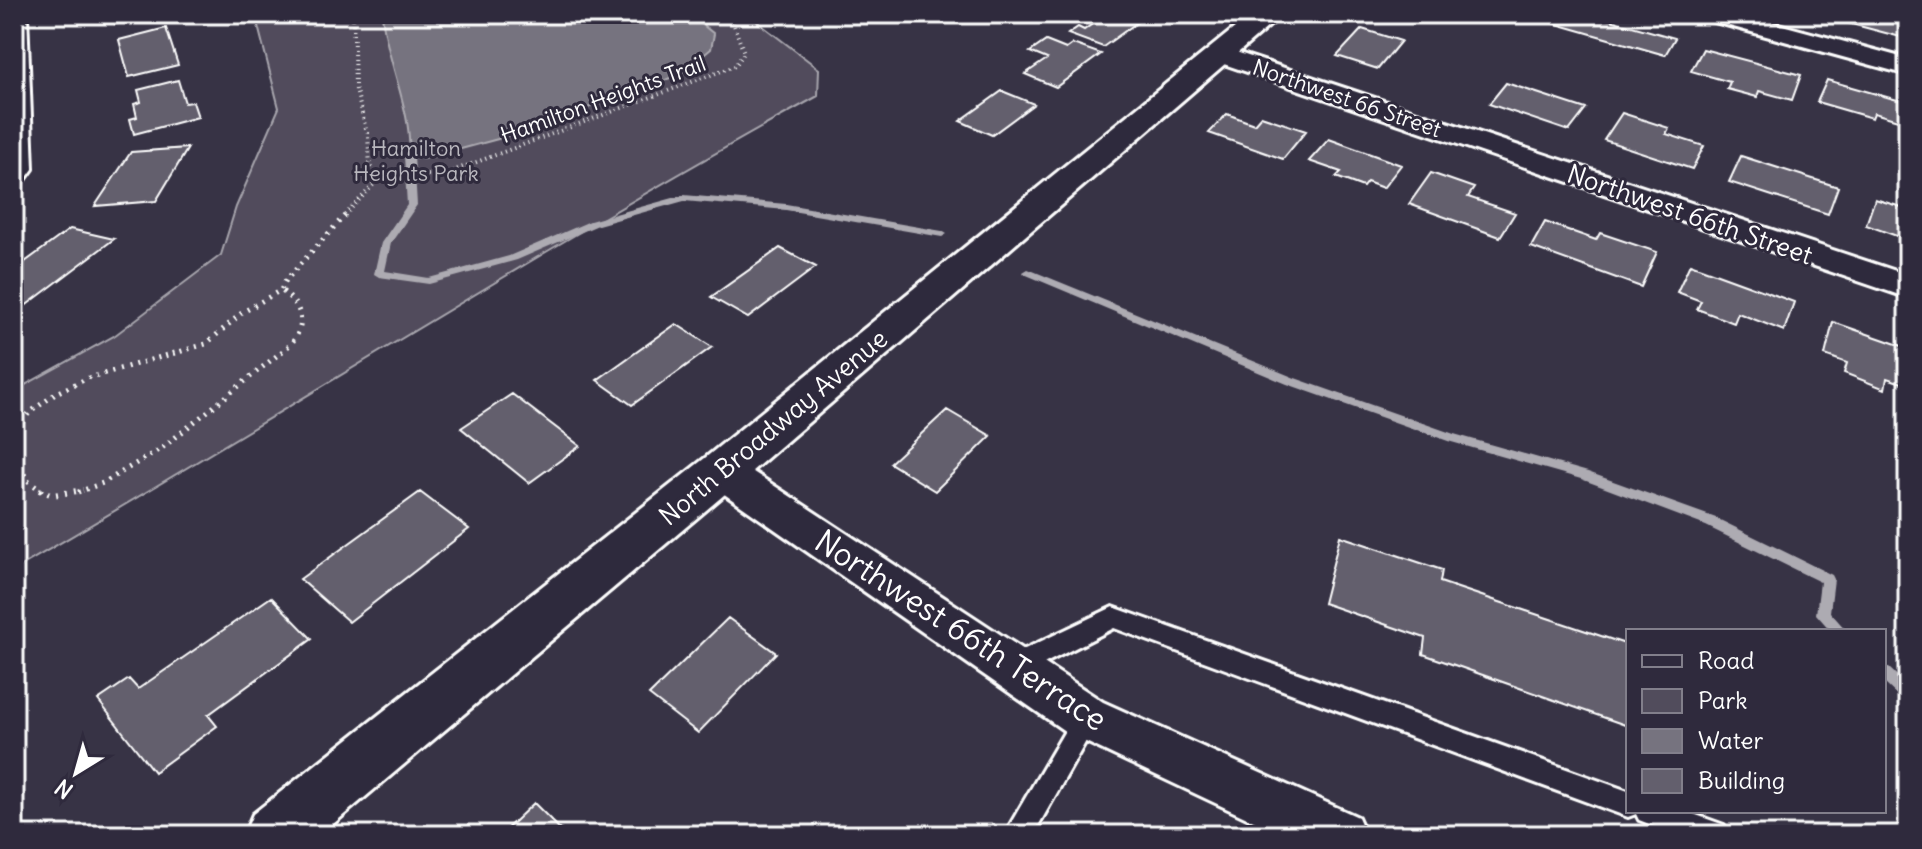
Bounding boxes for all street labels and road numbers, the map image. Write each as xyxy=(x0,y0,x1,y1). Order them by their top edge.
street label: Hamilton Heights Trail xyxy=(497,49,709,149)
street label: Northwest 66 Street xyxy=(1249,53,1445,143)
street label: Northwest 66th Street xyxy=(1563,157,1817,272)
street label: North Broadway Avenue xyxy=(652,322,894,532)
street label: Northwest 66th Terrace xyxy=(807,520,1115,740)

